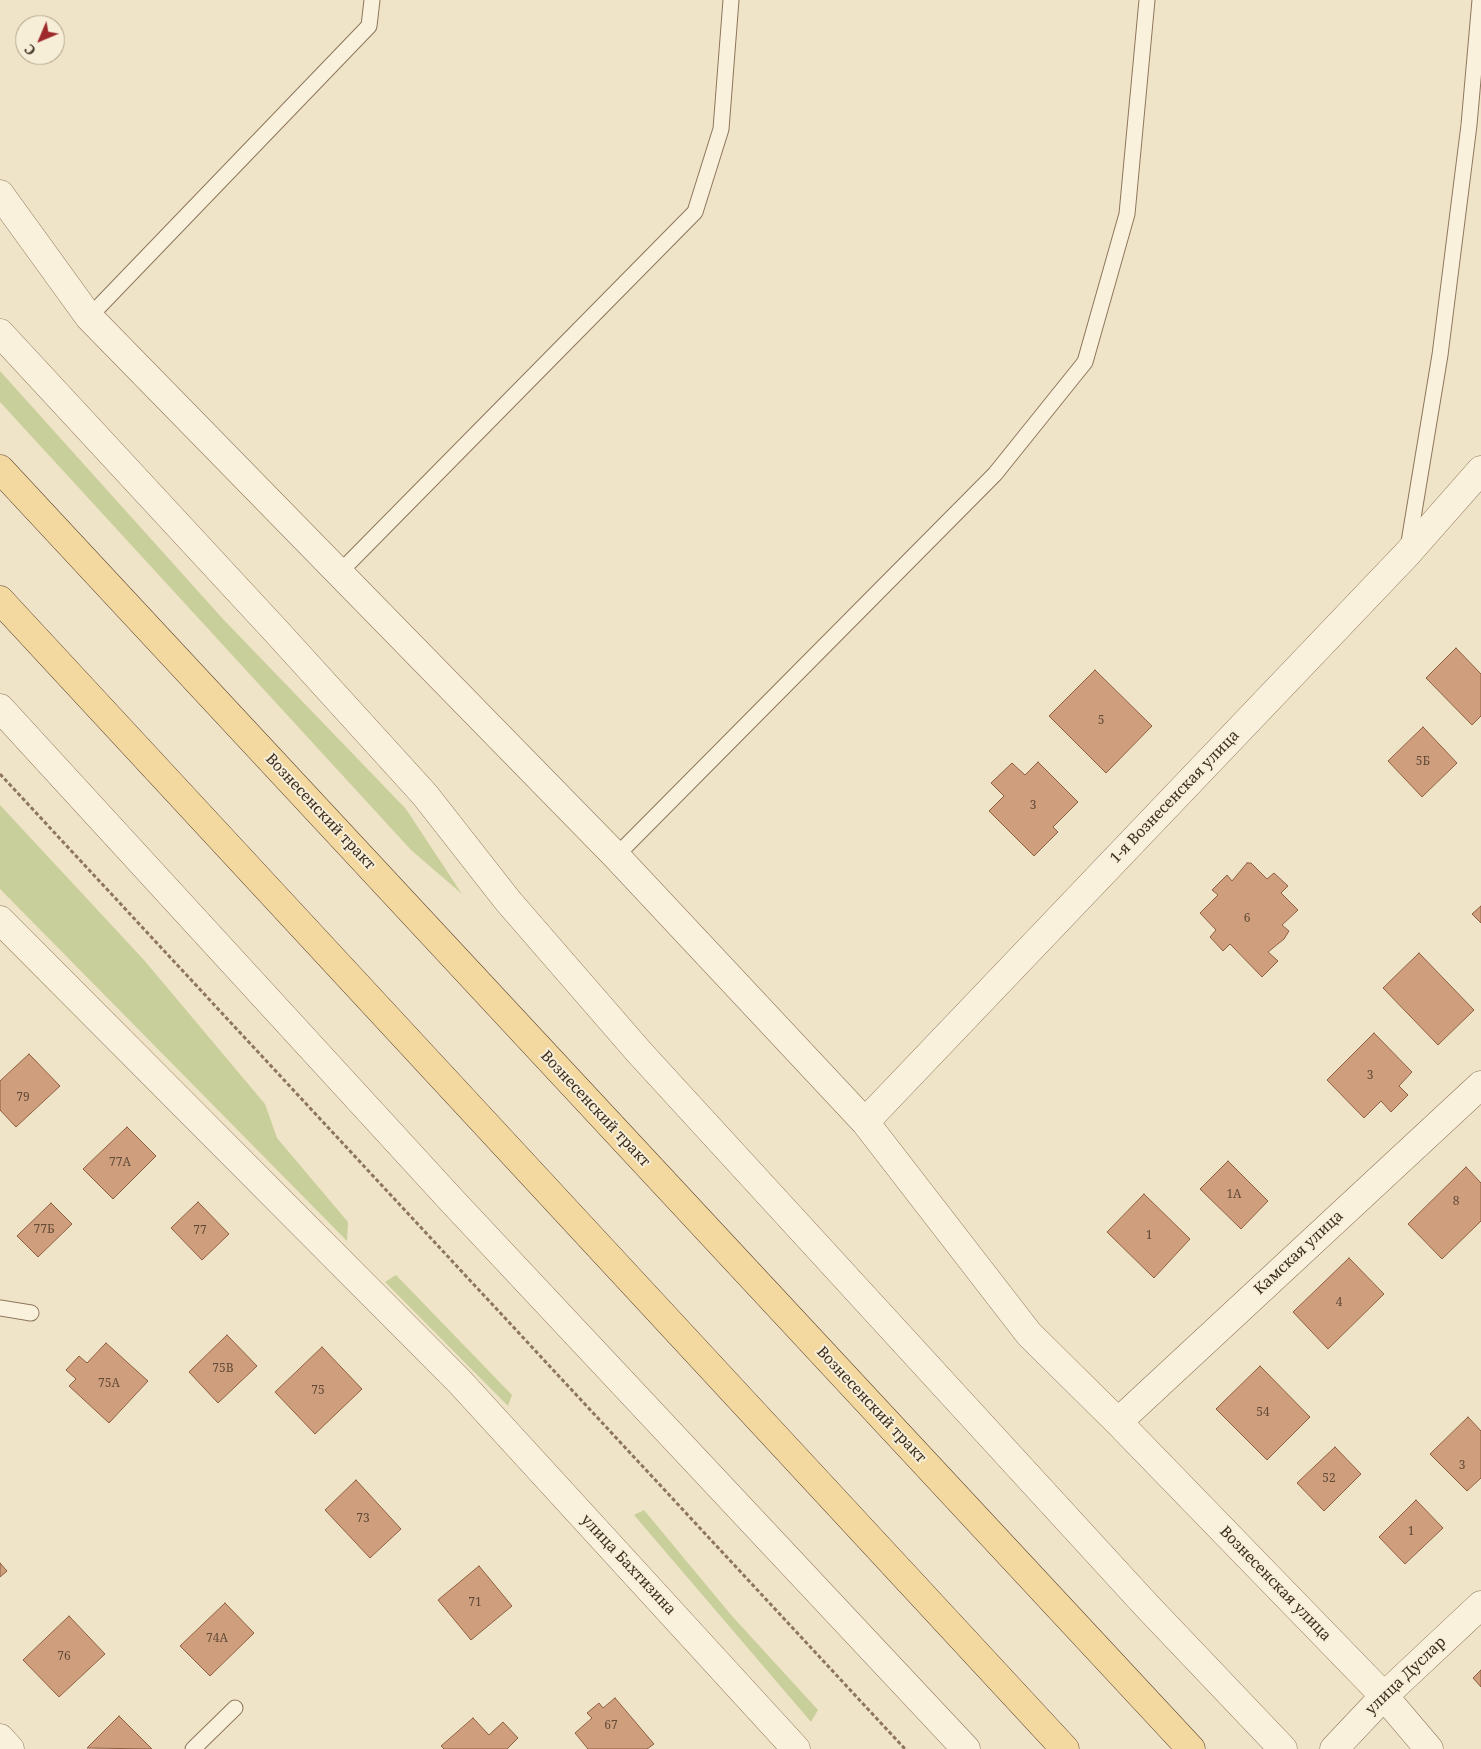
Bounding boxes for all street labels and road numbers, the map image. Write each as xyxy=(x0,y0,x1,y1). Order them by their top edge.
street label: 1-я Вознесенская улица xyxy=(1107,727,1243,867)
street label: Вознесенский тракт xyxy=(261,750,379,874)
street label: Вознесенский тракт xyxy=(536,1047,654,1171)
street label: Камская улица xyxy=(1251,1207,1347,1299)
street label: Вознесенский тракт xyxy=(812,1343,930,1467)
street label: улица Бахтизина xyxy=(577,1511,679,1619)
street label: Вознесенская улица xyxy=(1215,1523,1335,1645)
street label: улица Дуслар xyxy=(1362,1633,1450,1719)

